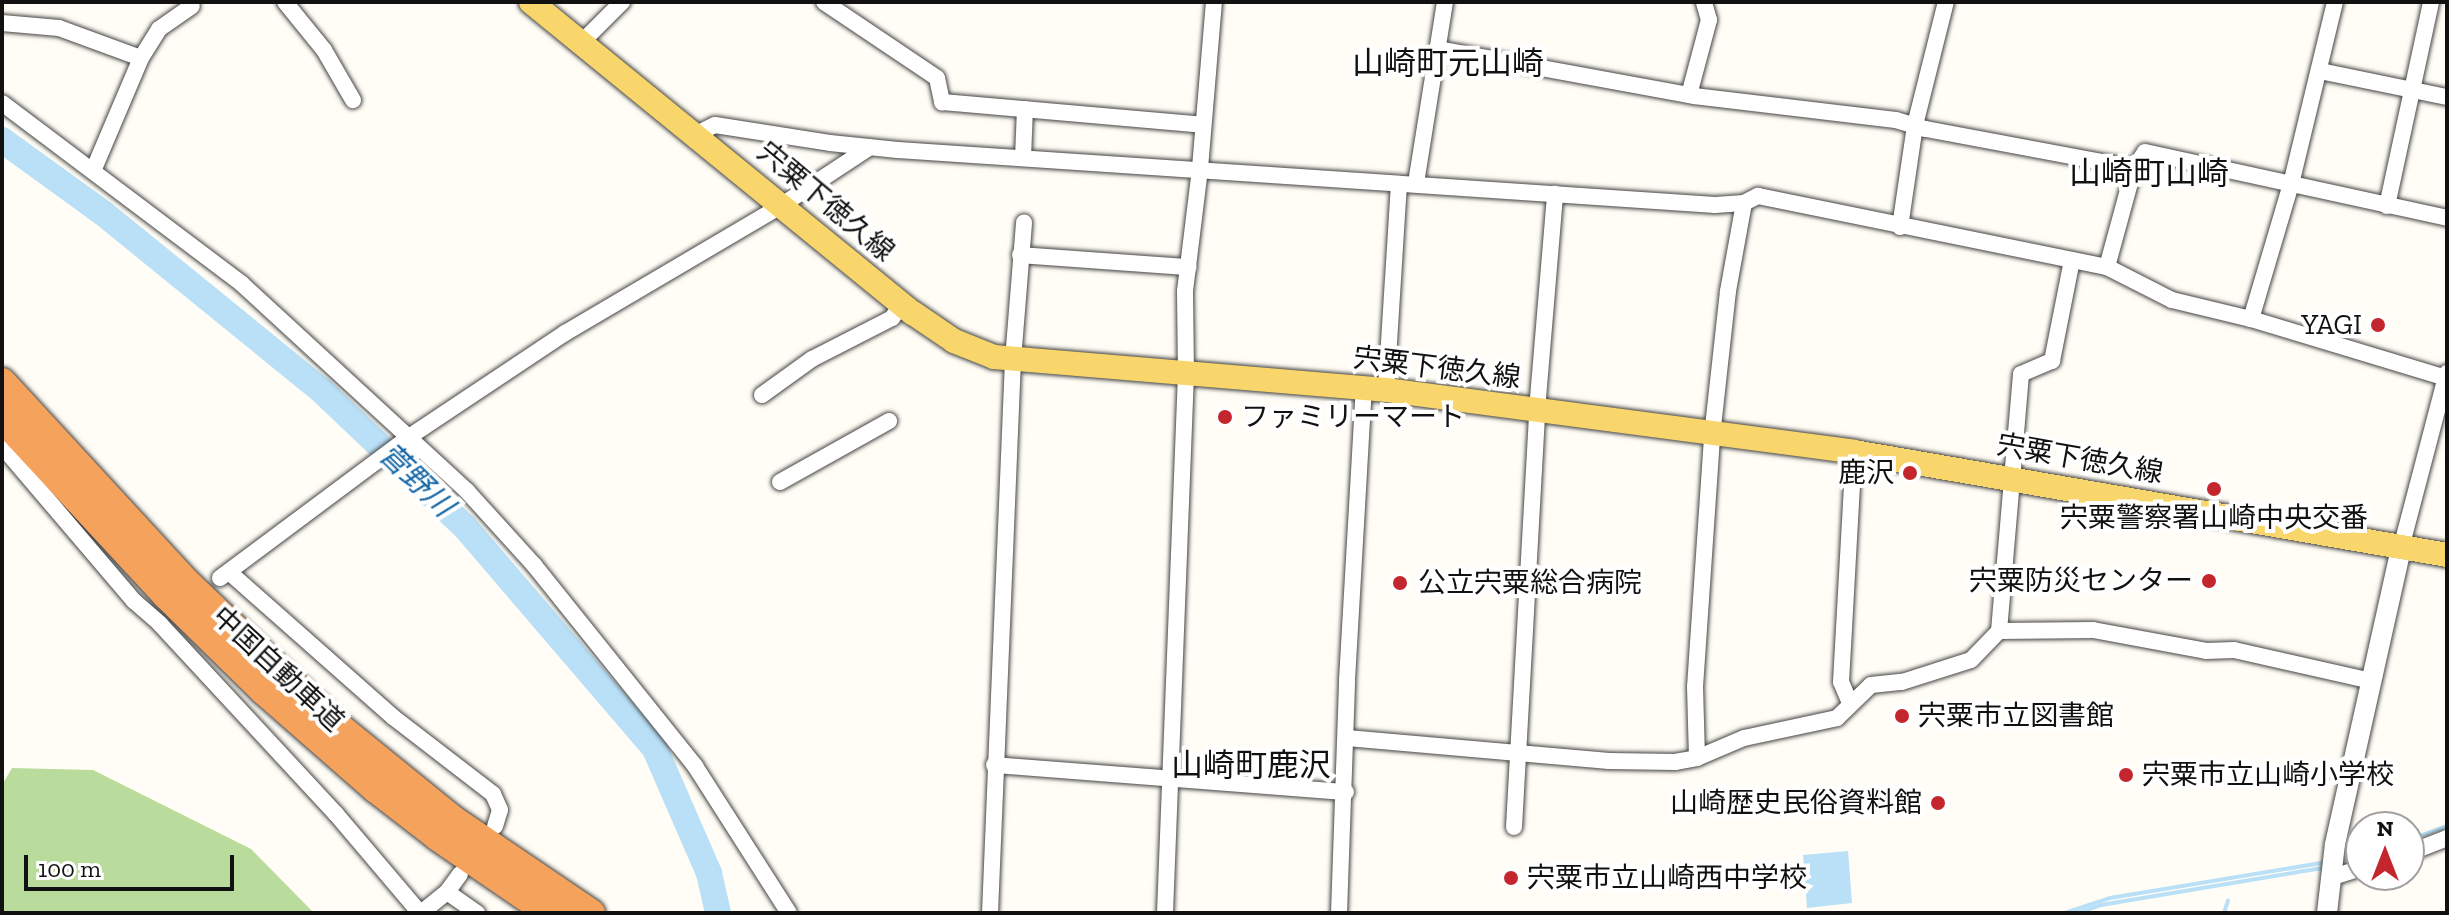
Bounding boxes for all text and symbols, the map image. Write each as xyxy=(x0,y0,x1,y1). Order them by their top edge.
district label: 山崎町元山崎 xyxy=(1352,44,1544,82)
street label: 宍粟下徳久線 xyxy=(751,135,901,269)
district label: 山崎町山崎 xyxy=(2069,154,2229,192)
place label: YAGI xyxy=(2301,308,2362,342)
marker: YAGI xyxy=(2369,316,2387,334)
street label: 宍粟下徳久線 xyxy=(1352,341,1522,395)
place label: ファミリーマート xyxy=(1241,400,1465,434)
marker: ファミリーマート xyxy=(1216,408,1234,426)
street label: 宍粟下徳久線 xyxy=(1994,428,2166,490)
water label: 菅野川 xyxy=(371,436,461,524)
place label: 鹿沢 xyxy=(1838,456,1894,490)
marker: 鹿沢 xyxy=(1901,464,1919,482)
marker: 宍粟警察署山崎中央交番 xyxy=(2205,480,2223,498)
place label: 宍粟警察署山崎中央交番 xyxy=(2060,501,2368,535)
place label: 宍粟防災センター xyxy=(1969,564,2193,598)
place label: 公立宍粟総合病院 xyxy=(1418,566,1642,600)
marker: 公立宍粟総合病院 xyxy=(1389,572,1411,594)
marker: 宍粟防災センター xyxy=(2200,572,2218,590)
street label: 中国自動車道 xyxy=(205,599,351,739)
place label: 宍粟市立図書館 xyxy=(1918,699,2114,733)
marker: 宍粟市立図書館 xyxy=(1893,707,1911,725)
district label: 山崎町鹿沢 xyxy=(1171,746,1331,784)
place label: 宍粟市立山崎小学校 xyxy=(2142,758,2394,792)
marker: 宍粟市立山崎小学校 xyxy=(2117,766,2135,784)
place label: 山崎歴史民俗資料館 xyxy=(1670,786,1922,820)
marker: 山崎歴史民俗資料館 xyxy=(1929,794,1947,812)
north arrow xyxy=(2345,811,2425,891)
text: N xyxy=(2377,815,2393,842)
scale bar xyxy=(28,839,238,889)
text: 100 m xyxy=(38,854,101,883)
place label: 宍粟市立山崎西中学校 xyxy=(1527,861,1807,895)
marker: 宍粟市立山崎西中学校 xyxy=(1502,869,1520,887)

